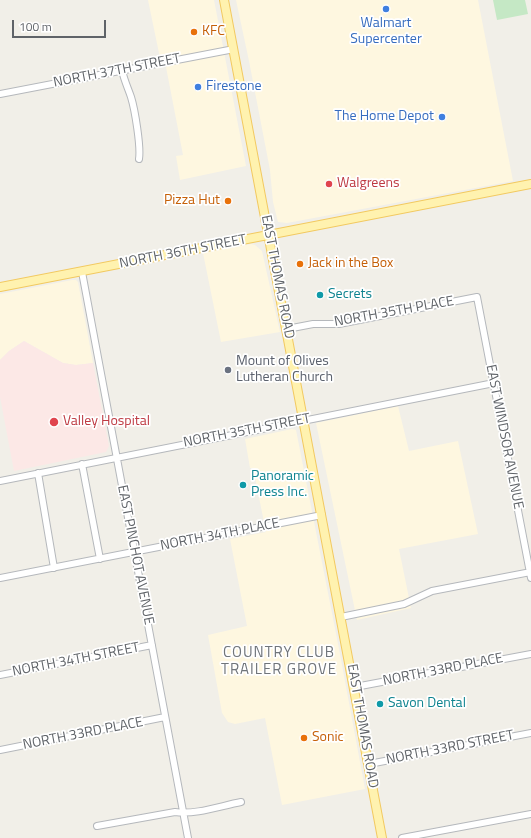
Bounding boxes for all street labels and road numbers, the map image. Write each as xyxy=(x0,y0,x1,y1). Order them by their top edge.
street label: NORTH 37TH STREET xyxy=(52,50,182,92)
street label: EAST THOMAS ROAD xyxy=(257,214,297,340)
street label: NORTH 36TH STREET xyxy=(118,231,248,273)
street label: NORTH 35TH PLACE xyxy=(333,293,455,331)
street label: EAST WINDSOR AVENUE xyxy=(482,363,526,511)
street label: NORTH 35TH STREET xyxy=(182,410,312,452)
street label: EAST PINCHOT AVENUE xyxy=(113,484,157,626)
street label: NORTH 34TH PLACE xyxy=(159,515,281,555)
street label: NORTH 34TH STREET xyxy=(11,639,141,681)
street label: NORTH 33RD PLACE xyxy=(381,650,505,690)
street label: EAST THOMAS ROAD xyxy=(343,663,381,789)
street label: NORTH 33RD PLACE xyxy=(21,714,145,754)
street label: NORTH 33RD STREET xyxy=(385,727,515,769)

